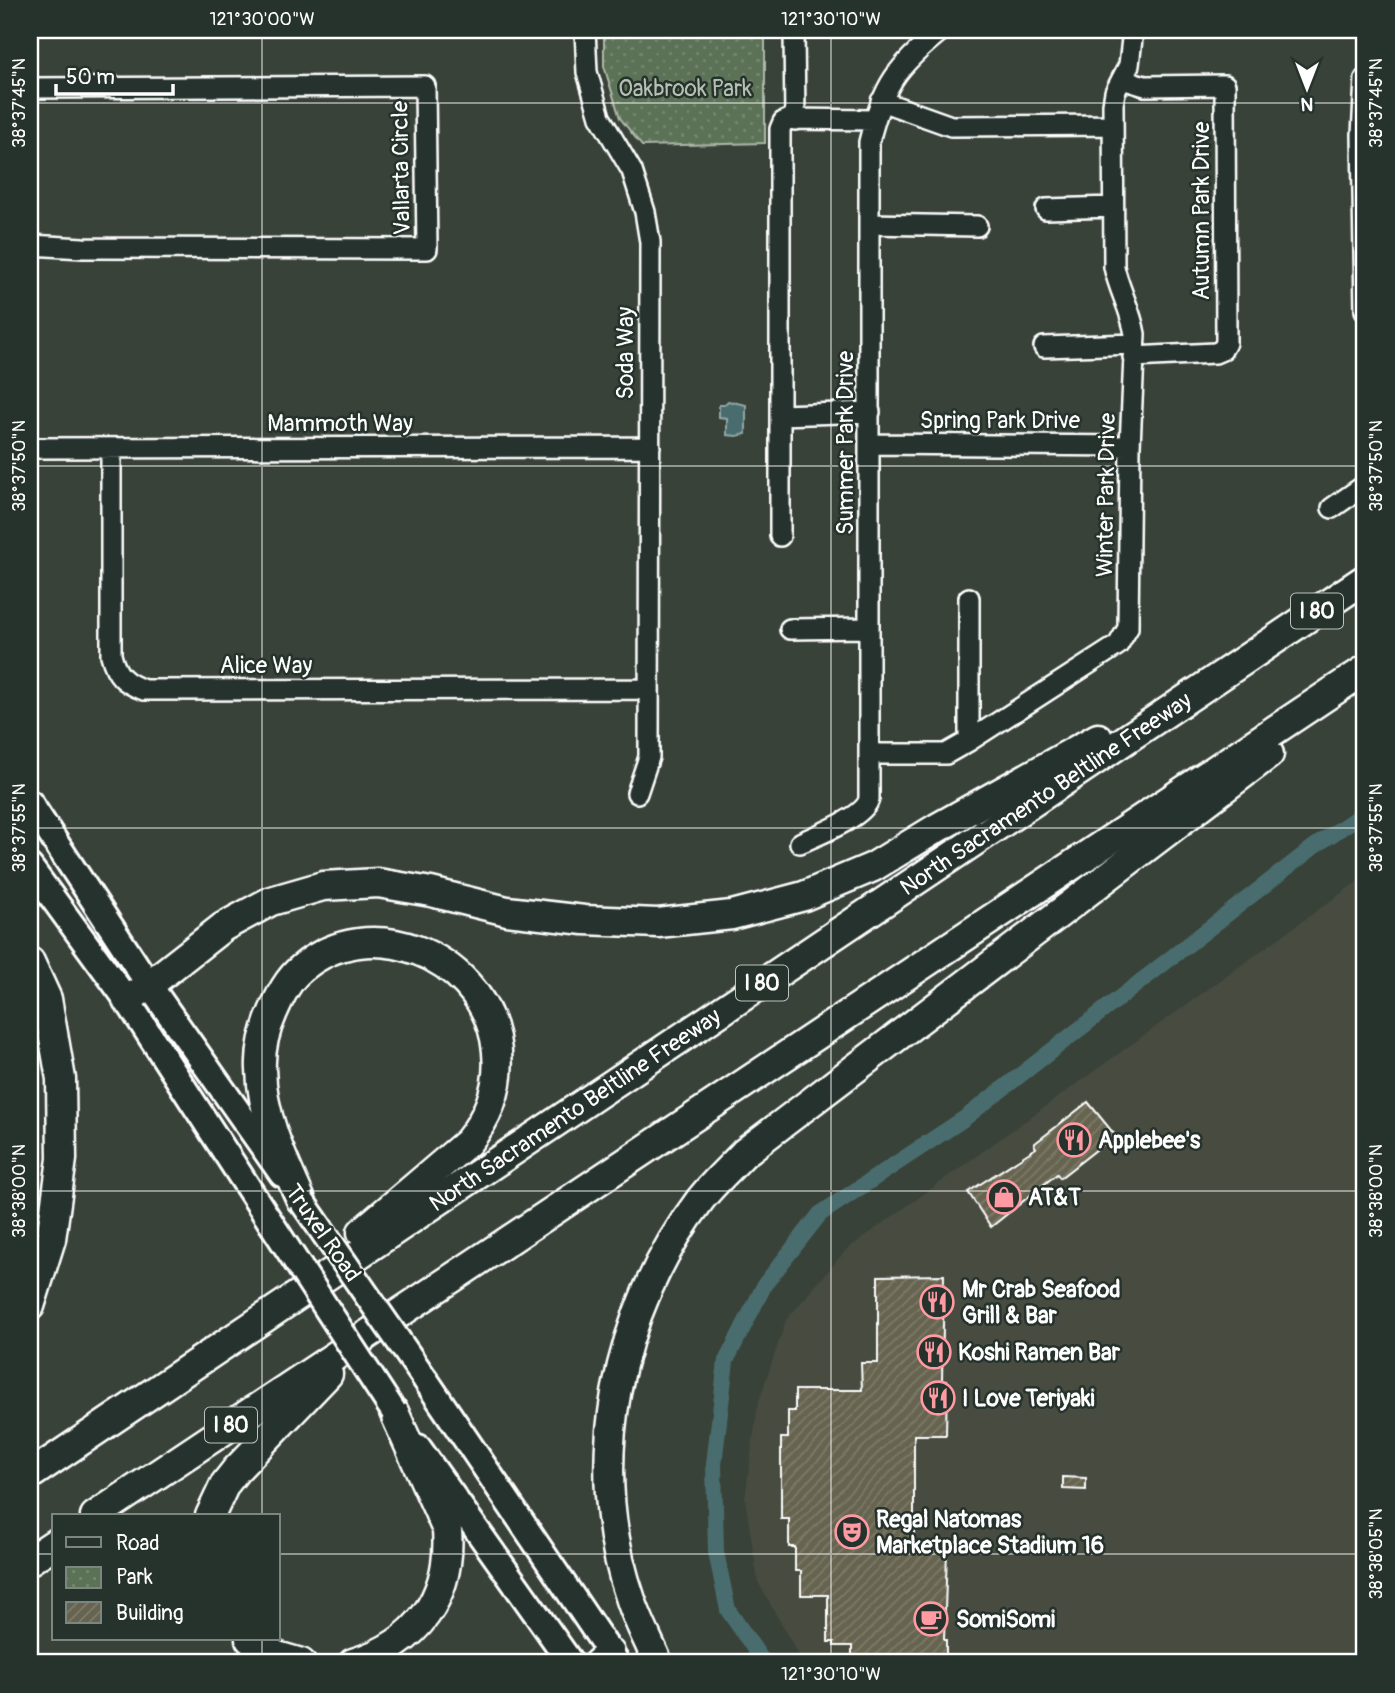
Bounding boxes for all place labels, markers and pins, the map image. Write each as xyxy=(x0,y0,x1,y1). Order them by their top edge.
restaurant icon: Applebee's xyxy=(1055,1121,1093,1159)
place label: Applebee's xyxy=(1098,1126,1201,1155)
shop icon: AT&T xyxy=(985,1178,1023,1216)
place label: AT&T xyxy=(1028,1183,1081,1212)
place label: Mr Crab Seafood Grill & Bar xyxy=(962,1275,1121,1330)
restaurant icon: Mr Crab Seafood Grill & Bar xyxy=(918,1283,956,1321)
restaurant icon: Koshi Ramen Bar xyxy=(915,1333,953,1371)
place label: Koshi Ramen Bar xyxy=(958,1338,1121,1367)
restaurant icon: I Love Teriyaki xyxy=(919,1379,957,1417)
place label: I Love Teriyaki xyxy=(962,1384,1095,1413)
place label: Regal Natomas Marketplace Stadium 16 xyxy=(876,1505,1104,1560)
theatre icon: Regal Natomas Marketplace Stadium 16 xyxy=(833,1513,871,1551)
cafe icon: SomiSomi xyxy=(912,1600,950,1638)
place label: SomiSomi xyxy=(956,1605,1055,1634)

